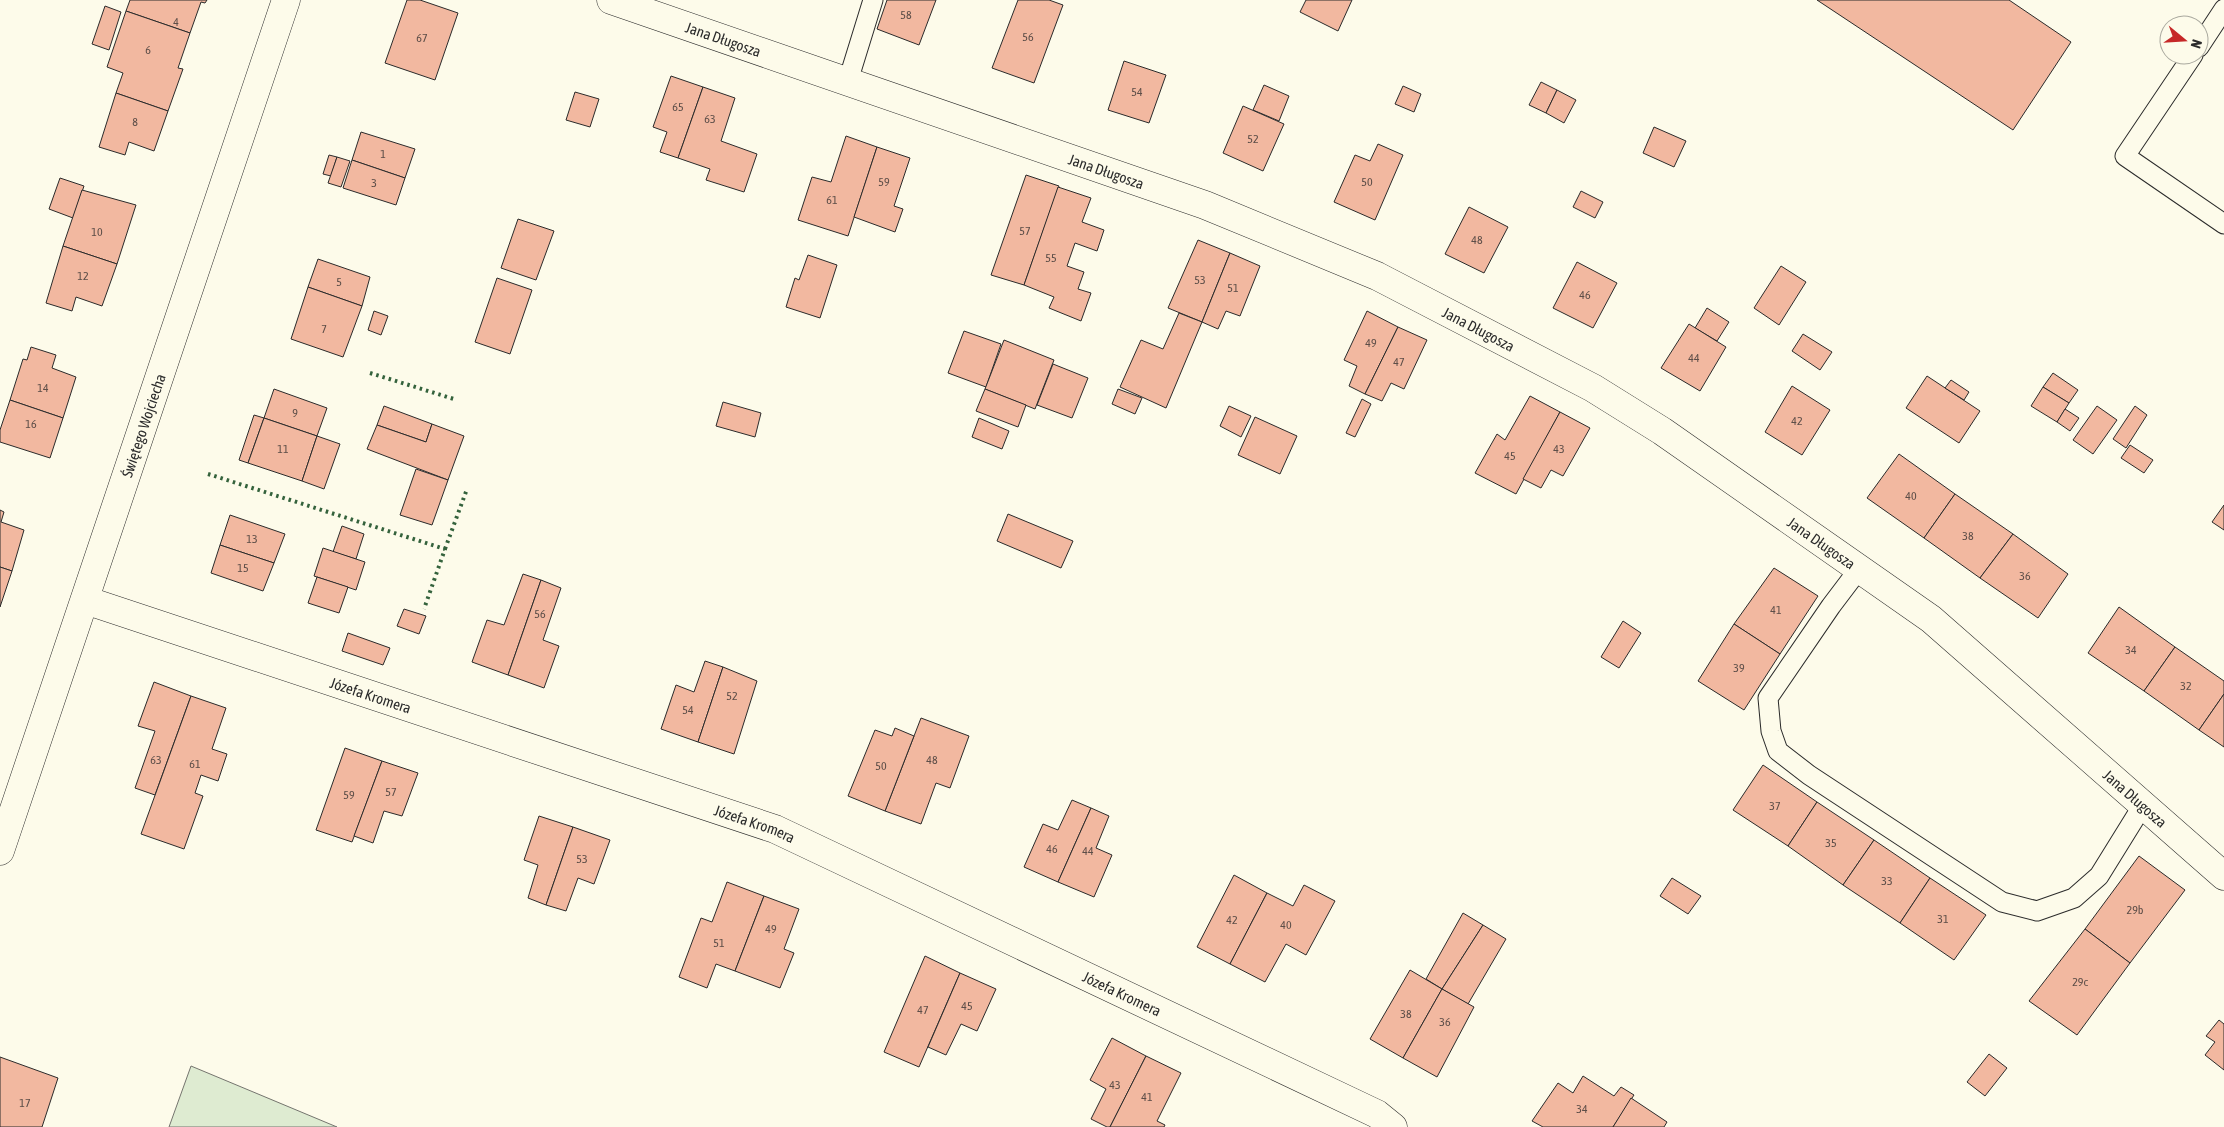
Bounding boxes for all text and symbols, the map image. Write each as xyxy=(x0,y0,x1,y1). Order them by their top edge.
house number: 58 xyxy=(900,8,912,22)
house number: 4 xyxy=(173,15,179,29)
north arrow xyxy=(2159,15,2209,65)
street label: Jana Długosza xyxy=(684,18,763,60)
house number: 56 xyxy=(1022,30,1034,44)
house number: 67 xyxy=(416,31,428,45)
text: N xyxy=(2187,38,2205,50)
house number: 6 xyxy=(145,43,151,57)
house number: 54 xyxy=(1131,85,1143,99)
house number: 65 xyxy=(672,100,684,114)
house number: 63 xyxy=(704,112,716,126)
house number: 8 xyxy=(132,115,138,129)
house number: 52 xyxy=(1247,132,1259,146)
house number: 1 xyxy=(380,147,386,161)
street label: Jana Długosza xyxy=(1066,150,1146,192)
house number: 59 xyxy=(878,175,890,189)
house number: 50 xyxy=(1361,175,1373,189)
house number: 3 xyxy=(371,176,377,190)
house number: 61 xyxy=(826,193,838,207)
house number: 57 xyxy=(1019,224,1031,238)
house number: 10 xyxy=(91,225,103,239)
house number: 48 xyxy=(1471,233,1483,247)
house number: 55 xyxy=(1045,251,1057,265)
house number: 12 xyxy=(77,269,89,283)
house number: 53 xyxy=(1194,273,1206,287)
house number: 5 xyxy=(336,275,342,289)
house number: 51 xyxy=(1227,281,1239,295)
house number: 46 xyxy=(1579,288,1591,302)
street label: Jana Długosza xyxy=(1440,303,1518,354)
house number: 7 xyxy=(321,322,327,336)
house number: 49 xyxy=(1365,336,1377,350)
house number: 44 xyxy=(1688,351,1700,365)
house number: 47 xyxy=(1393,355,1405,369)
street label: Świętego Wojciecha xyxy=(118,371,168,479)
house number: 14 xyxy=(37,381,49,395)
house number: 9 xyxy=(292,406,298,420)
house number: 42 xyxy=(1791,414,1803,428)
house number: 16 xyxy=(25,417,37,431)
house number: 11 xyxy=(277,442,289,456)
house number: 43 xyxy=(1553,442,1565,456)
house number: 45 xyxy=(1504,449,1516,463)
house number: 40 xyxy=(1905,489,1917,503)
street label: Jana Długosza xyxy=(1785,513,1859,572)
house number: 38 xyxy=(1962,529,1974,543)
house number: 13 xyxy=(246,532,258,546)
house number: 15 xyxy=(237,561,249,575)
house number: 36 xyxy=(2019,569,2031,583)
house number: 41 xyxy=(1770,603,1782,617)
house number: 56 xyxy=(534,607,546,621)
house number: 34 xyxy=(2125,643,2137,657)
house number: 39 xyxy=(1733,661,1745,675)
street label: Józefa Kromera xyxy=(328,673,414,716)
house number: 32 xyxy=(2180,679,2192,693)
house number: 52 xyxy=(726,689,738,703)
house number: 54 xyxy=(682,703,694,717)
house number: 63 xyxy=(150,753,162,767)
house number: 48 xyxy=(926,753,938,767)
house number: 61 xyxy=(189,757,201,771)
house number: 50 xyxy=(875,759,887,773)
street label: Jana Długosza xyxy=(2100,766,2170,831)
house number: 57 xyxy=(385,785,397,799)
house number: 59 xyxy=(343,788,355,802)
house number: 37 xyxy=(1769,799,1781,813)
street label: Józefa Kromera xyxy=(712,801,798,846)
house number: 35 xyxy=(1825,836,1837,850)
house number: 46 xyxy=(1046,842,1058,856)
house number: 44 xyxy=(1082,844,1094,858)
house number: 53 xyxy=(576,852,588,866)
house number: 33 xyxy=(1881,874,1893,888)
house number: 29b xyxy=(2127,903,2144,917)
house number: 31 xyxy=(1937,912,1949,926)
house number: 42 xyxy=(1226,913,1238,927)
house number: 40 xyxy=(1280,918,1292,932)
house number: 49 xyxy=(765,922,777,936)
house number: 51 xyxy=(713,936,725,950)
street label: Józefa Kromera xyxy=(1080,968,1164,1019)
house number: 29c xyxy=(2072,975,2088,989)
house number: 45 xyxy=(961,999,973,1013)
house number: 47 xyxy=(917,1003,929,1017)
house number: 38 xyxy=(1400,1007,1412,1021)
house number: 36 xyxy=(1439,1015,1451,1029)
house number: 43 xyxy=(1109,1078,1121,1092)
house number: 41 xyxy=(1141,1090,1153,1104)
house number: 17 xyxy=(19,1096,31,1110)
house number: 34 xyxy=(1576,1102,1588,1116)

